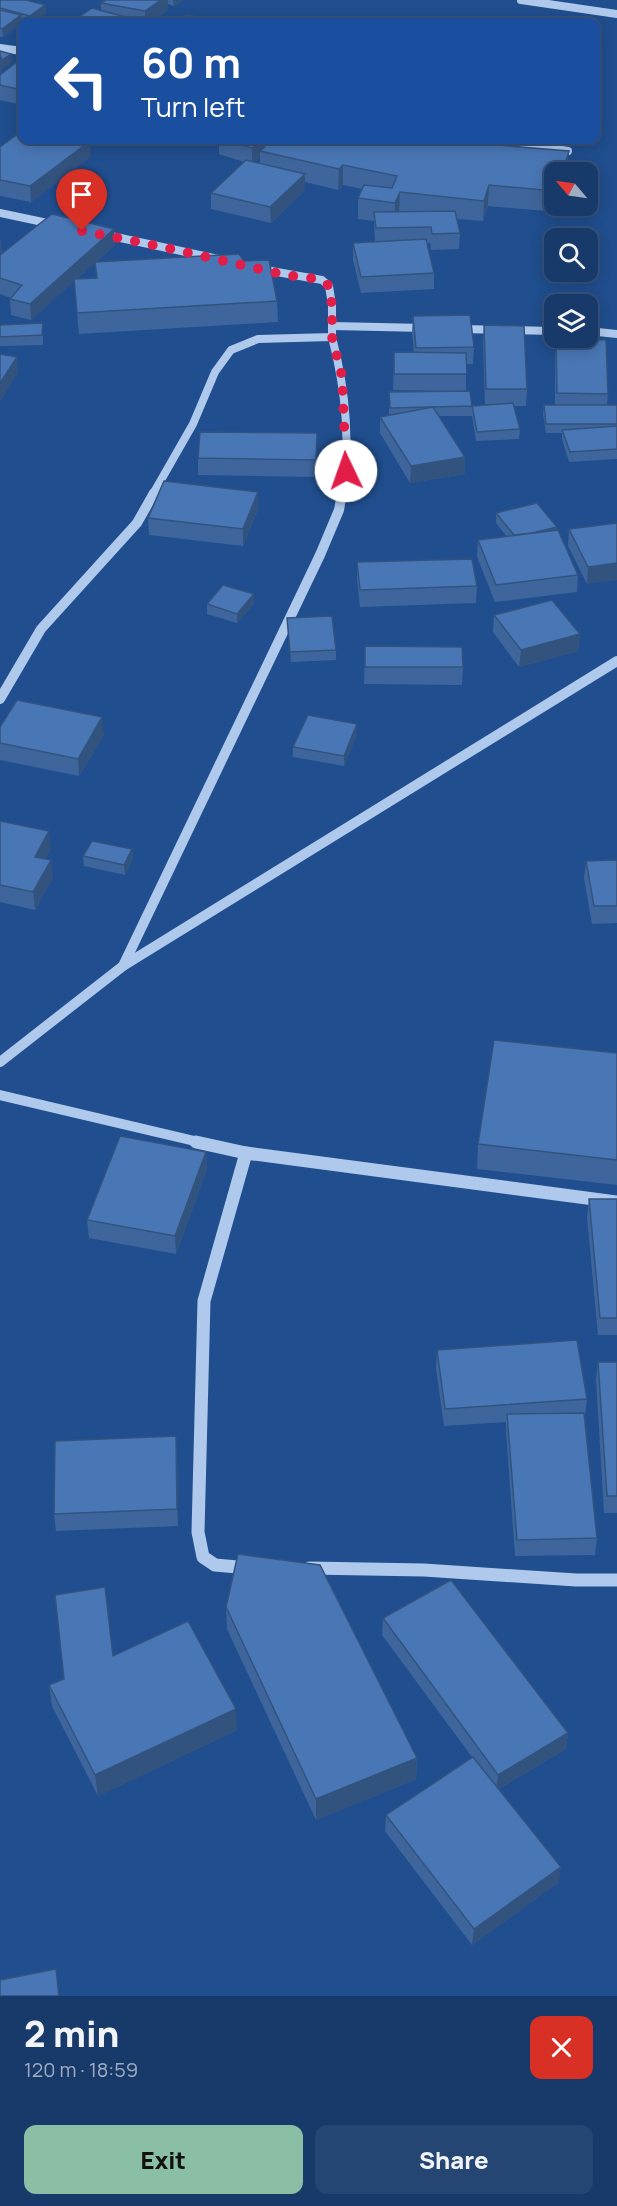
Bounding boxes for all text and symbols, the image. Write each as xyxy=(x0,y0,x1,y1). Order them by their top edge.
text: 60 m xyxy=(141,33,241,91)
icon: left xyxy=(42,42,120,120)
text: Turn left xyxy=(141,88,245,125)
north arrow xyxy=(544,162,598,216)
map controls xyxy=(544,162,598,348)
pin xyxy=(56,169,107,231)
icon: arrive xyxy=(65,178,98,211)
button: search xyxy=(544,228,598,282)
button: layers xyxy=(544,294,598,348)
position arrow xyxy=(314,439,378,503)
text: 2 min xyxy=(24,2009,119,2058)
button: close xyxy=(530,2016,593,2079)
text: 120 m · 18:59 xyxy=(24,2056,138,2083)
button: Exit xyxy=(24,2125,303,2194)
button: Share xyxy=(315,2125,593,2194)

